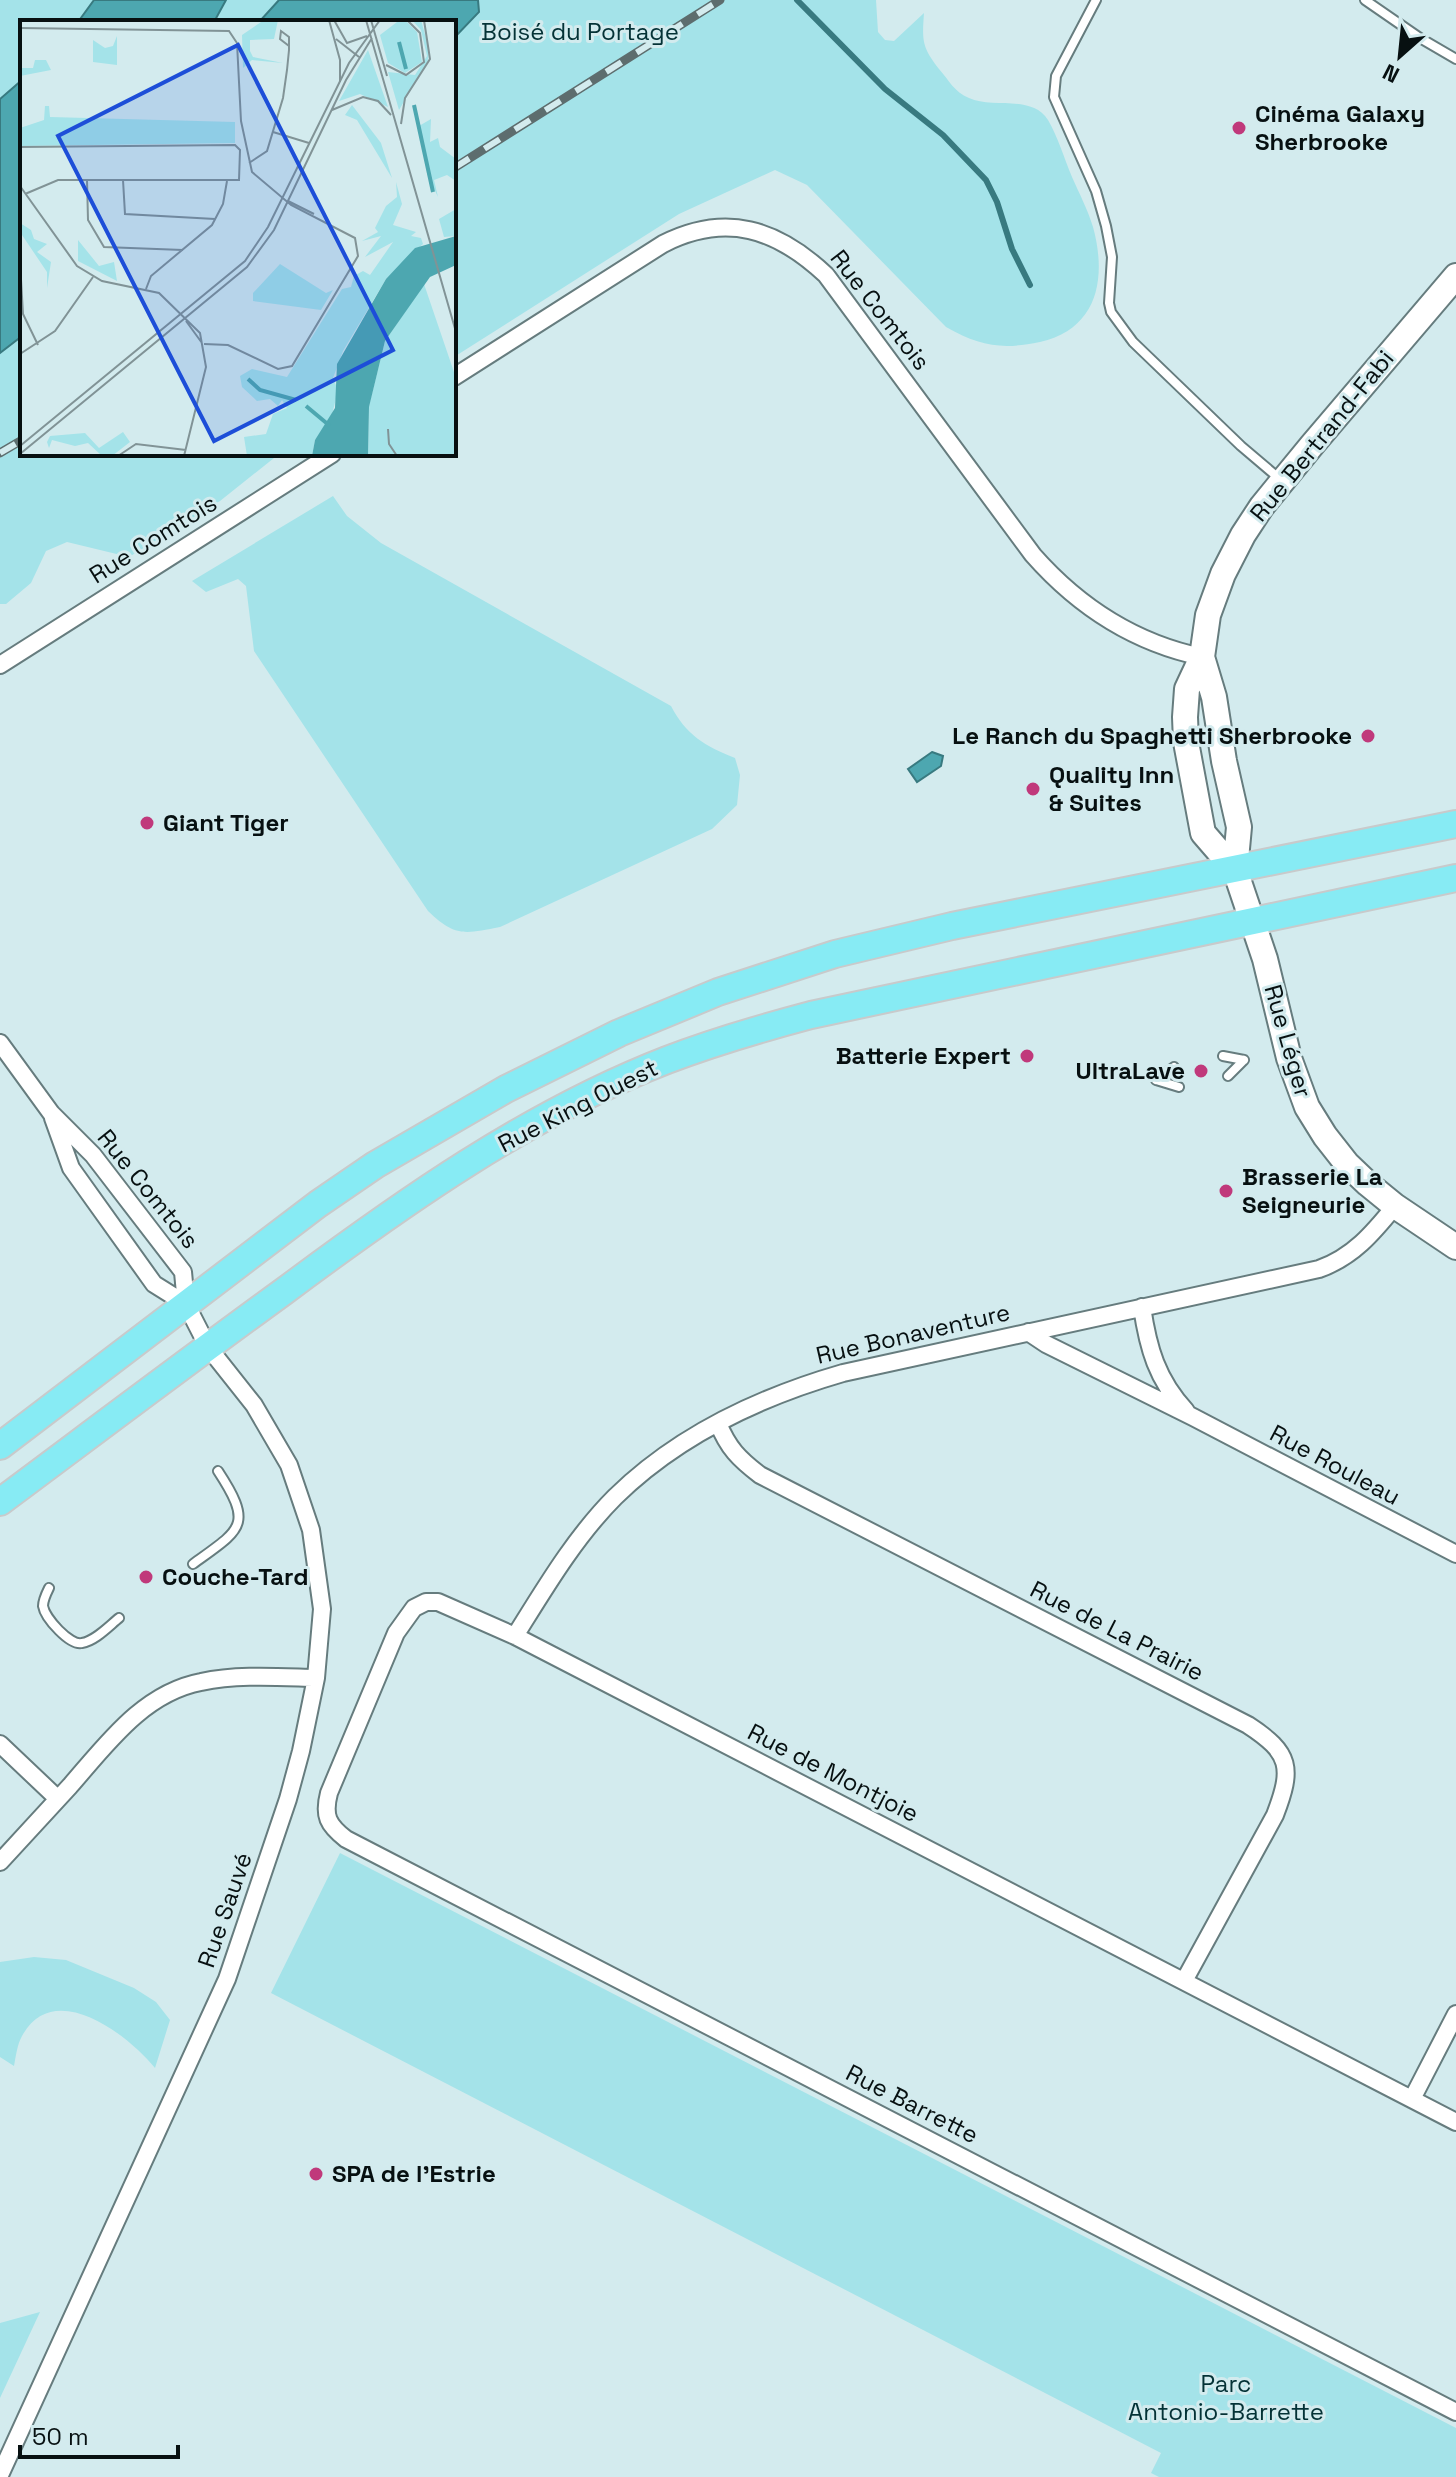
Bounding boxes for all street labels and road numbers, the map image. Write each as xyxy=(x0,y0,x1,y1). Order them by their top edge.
street label: Rue Comtois xyxy=(824,243,937,376)
street label: Rue Bertrand-Fabi xyxy=(1243,344,1400,528)
street label: Rue Comtois xyxy=(83,487,222,590)
street label: Rue Léger xyxy=(1258,981,1319,1101)
street label: Rue King Ouest xyxy=(493,1052,663,1159)
street label: Rue Comtois xyxy=(91,1123,206,1255)
street label: Rue Bonaventure xyxy=(813,1296,1013,1371)
street label: Rue Rouleau xyxy=(1265,1417,1406,1512)
street label: Rue de La Prairie xyxy=(1025,1573,1209,1688)
street label: Rue de Montjoie xyxy=(742,1716,924,1829)
street label: Rue Sauvé xyxy=(190,1848,259,1971)
street label: Rue Barrette xyxy=(841,2057,984,2150)

